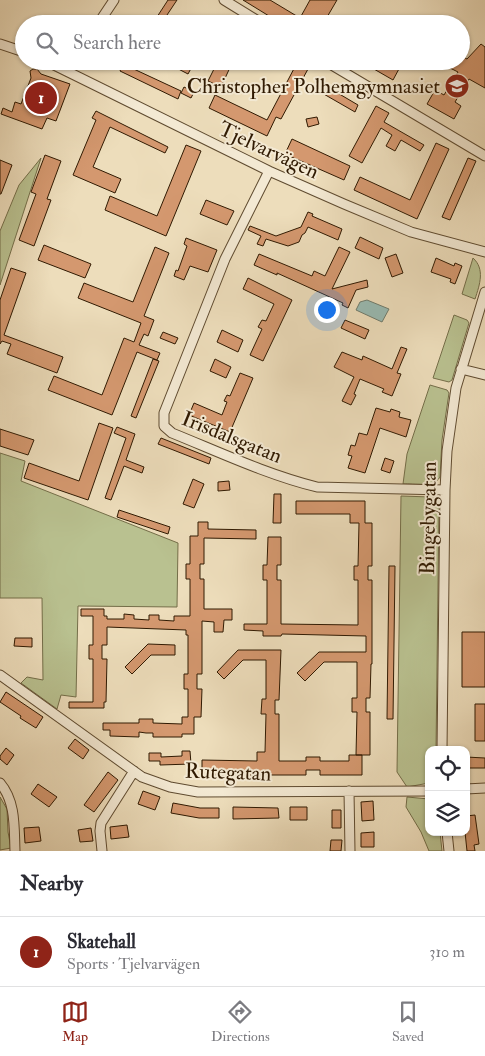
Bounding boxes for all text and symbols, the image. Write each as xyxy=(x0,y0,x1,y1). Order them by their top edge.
search box xyxy=(15,15,470,70)
icon: search xyxy=(33,29,61,57)
text: Search here xyxy=(73,31,161,55)
place label: Christopher Polhemgymnasiet xyxy=(187,73,440,100)
school or university icon: Christopher Polhemgymnasiet xyxy=(444,73,470,99)
pin: 1 xyxy=(25,79,57,117)
street label: Tjelvarvägen xyxy=(214,115,323,185)
your location xyxy=(314,297,340,323)
street label: Irisdalsgatan xyxy=(178,405,286,470)
street label: Bingebygatan xyxy=(414,461,443,575)
map controls xyxy=(425,746,470,836)
button: locate xyxy=(425,746,470,791)
street label: Rutegatan xyxy=(184,757,272,788)
button: layers xyxy=(425,791,470,836)
text: Nearby xyxy=(20,870,83,897)
text: Skatehall xyxy=(67,930,136,954)
text: 1 xyxy=(33,942,39,962)
text: 310 m xyxy=(429,942,465,962)
text: Sports · Tjelvarvägen xyxy=(67,954,200,974)
tab: Map xyxy=(61,998,89,1045)
tab: Directions xyxy=(211,998,270,1045)
tab: Saved xyxy=(392,998,424,1045)

